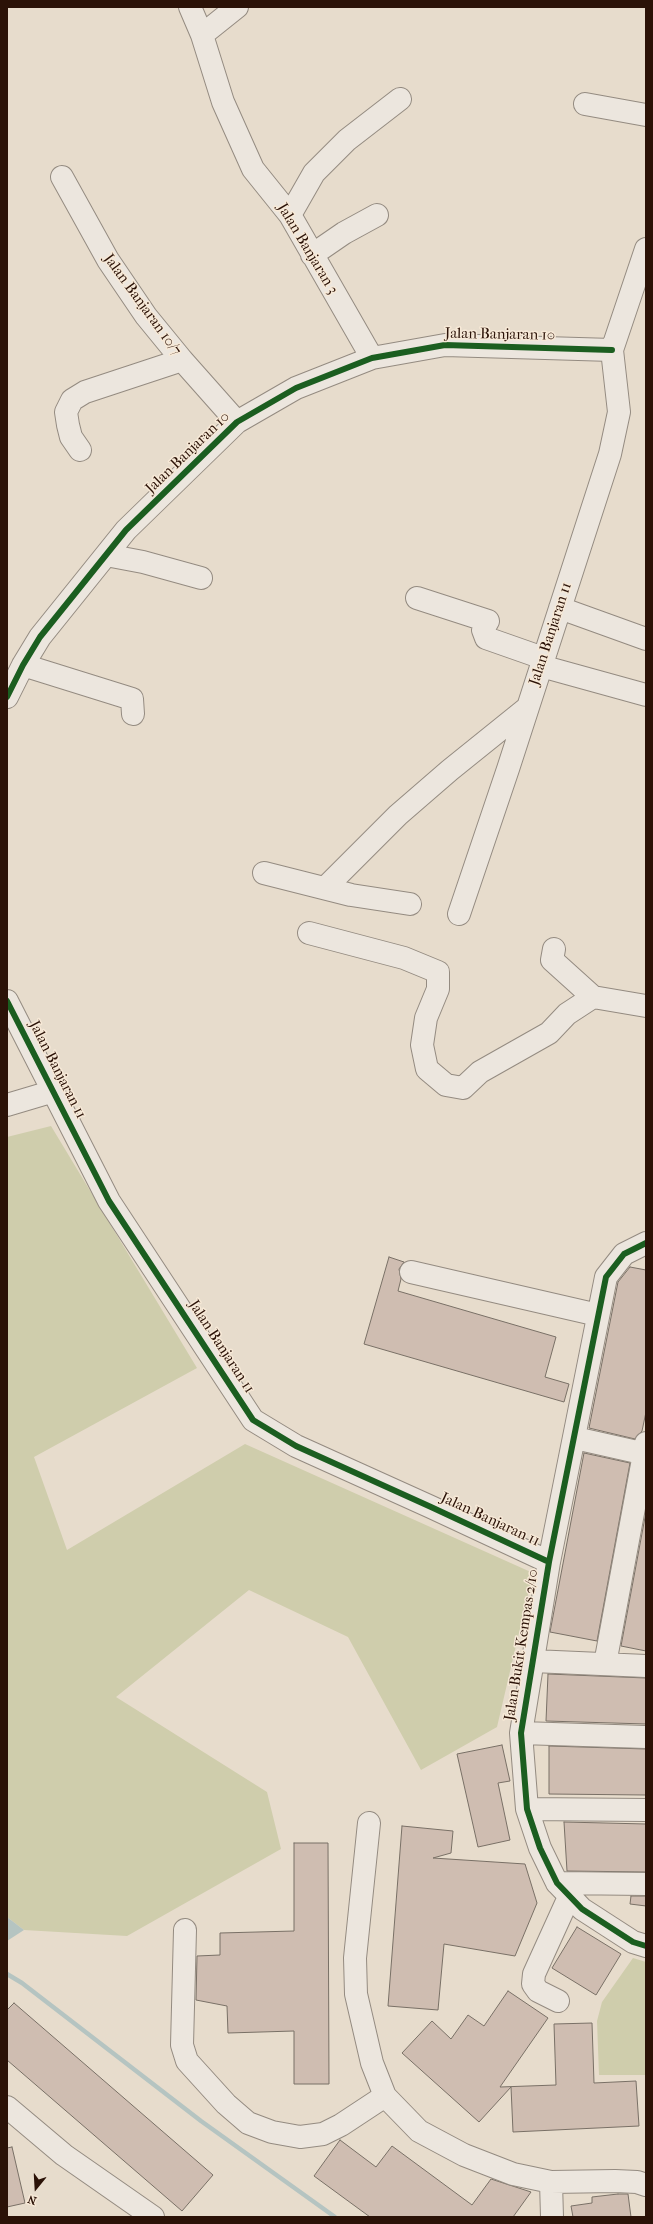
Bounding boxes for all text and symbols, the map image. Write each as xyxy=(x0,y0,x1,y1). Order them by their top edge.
street label: Jalan Banjaran 3 xyxy=(273,200,341,298)
street label: Jalan Banjaran 10/7 xyxy=(99,251,185,359)
street label: Jalan Banjaran 10 xyxy=(445,325,555,345)
street label: Jalan Banjaran 10 xyxy=(142,408,234,498)
street label: Jalan Banjaran 11 xyxy=(526,580,576,688)
street label: Jalan Banjaran 11 xyxy=(25,1018,89,1122)
street label: Jalan Banjaran 11 xyxy=(184,1297,258,1397)
street label: Jalan Banjaran 11 xyxy=(438,1489,542,1551)
street label: Jalan Bukit Kempas 2/10 xyxy=(501,1568,543,1722)
north arrow xyxy=(16,2168,56,2208)
text: N xyxy=(26,2192,38,2207)

